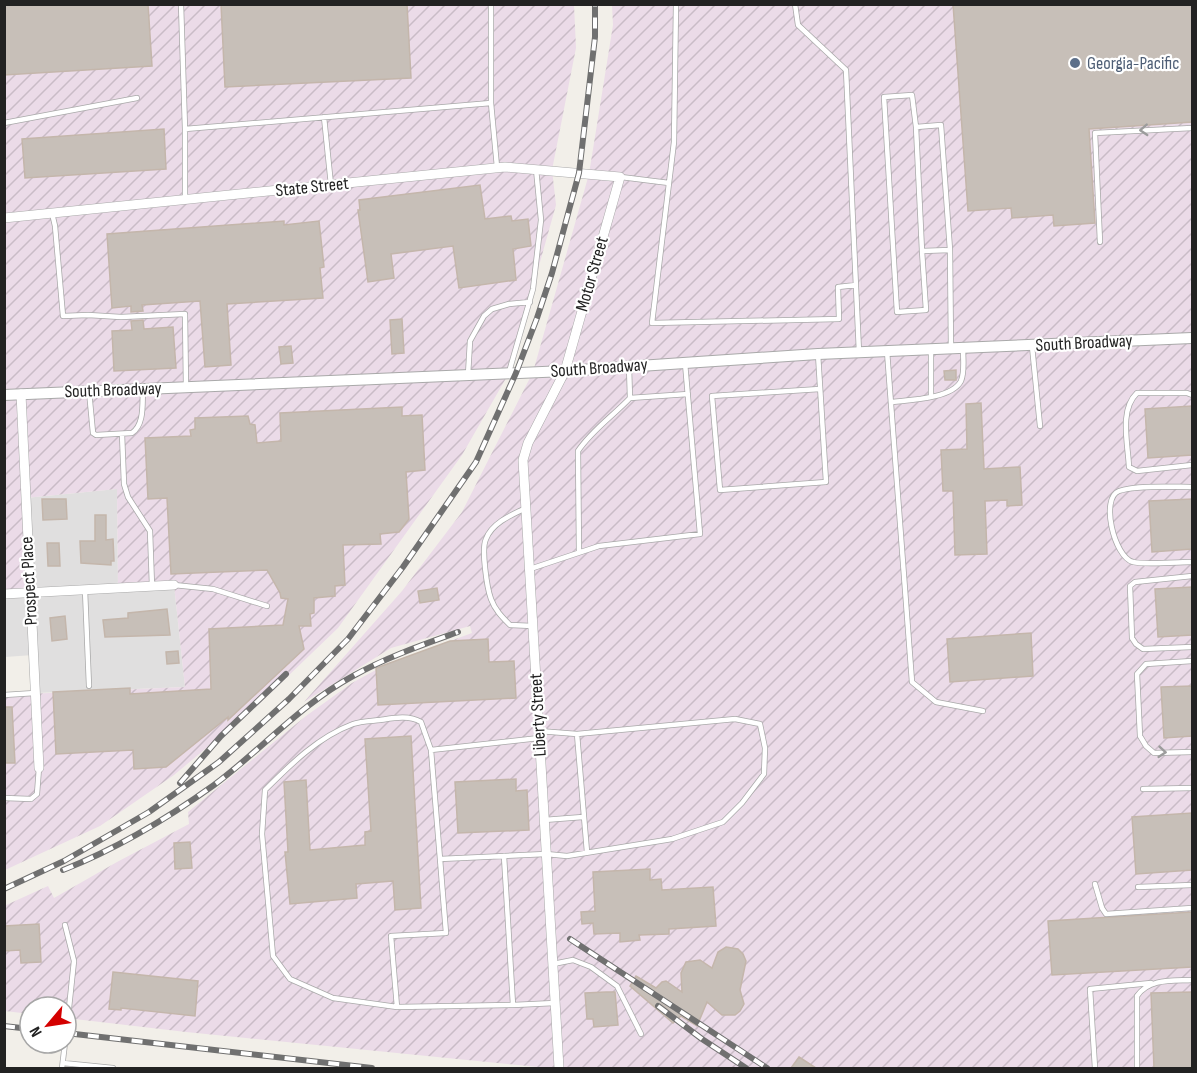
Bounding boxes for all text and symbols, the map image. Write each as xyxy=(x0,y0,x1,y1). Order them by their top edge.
place label: Georgia-Pacific xyxy=(1087,53,1179,74)
marker: Georgia-Pacific xyxy=(1068,56,1082,70)
one-way arrow xyxy=(1139,124,1148,137)
street label: State Street xyxy=(274,173,350,201)
street label: Motor Street xyxy=(571,234,613,314)
street label: South Broadway xyxy=(1035,330,1133,356)
street label: South Broadway xyxy=(550,354,648,382)
street label: South Broadway xyxy=(64,378,162,402)
street label: Prospect Place xyxy=(16,536,42,626)
street label: Liberty Street xyxy=(525,672,551,757)
one-way arrow xyxy=(1158,745,1167,758)
north arrow xyxy=(18,995,78,1055)
text: N xyxy=(26,1023,47,1040)

